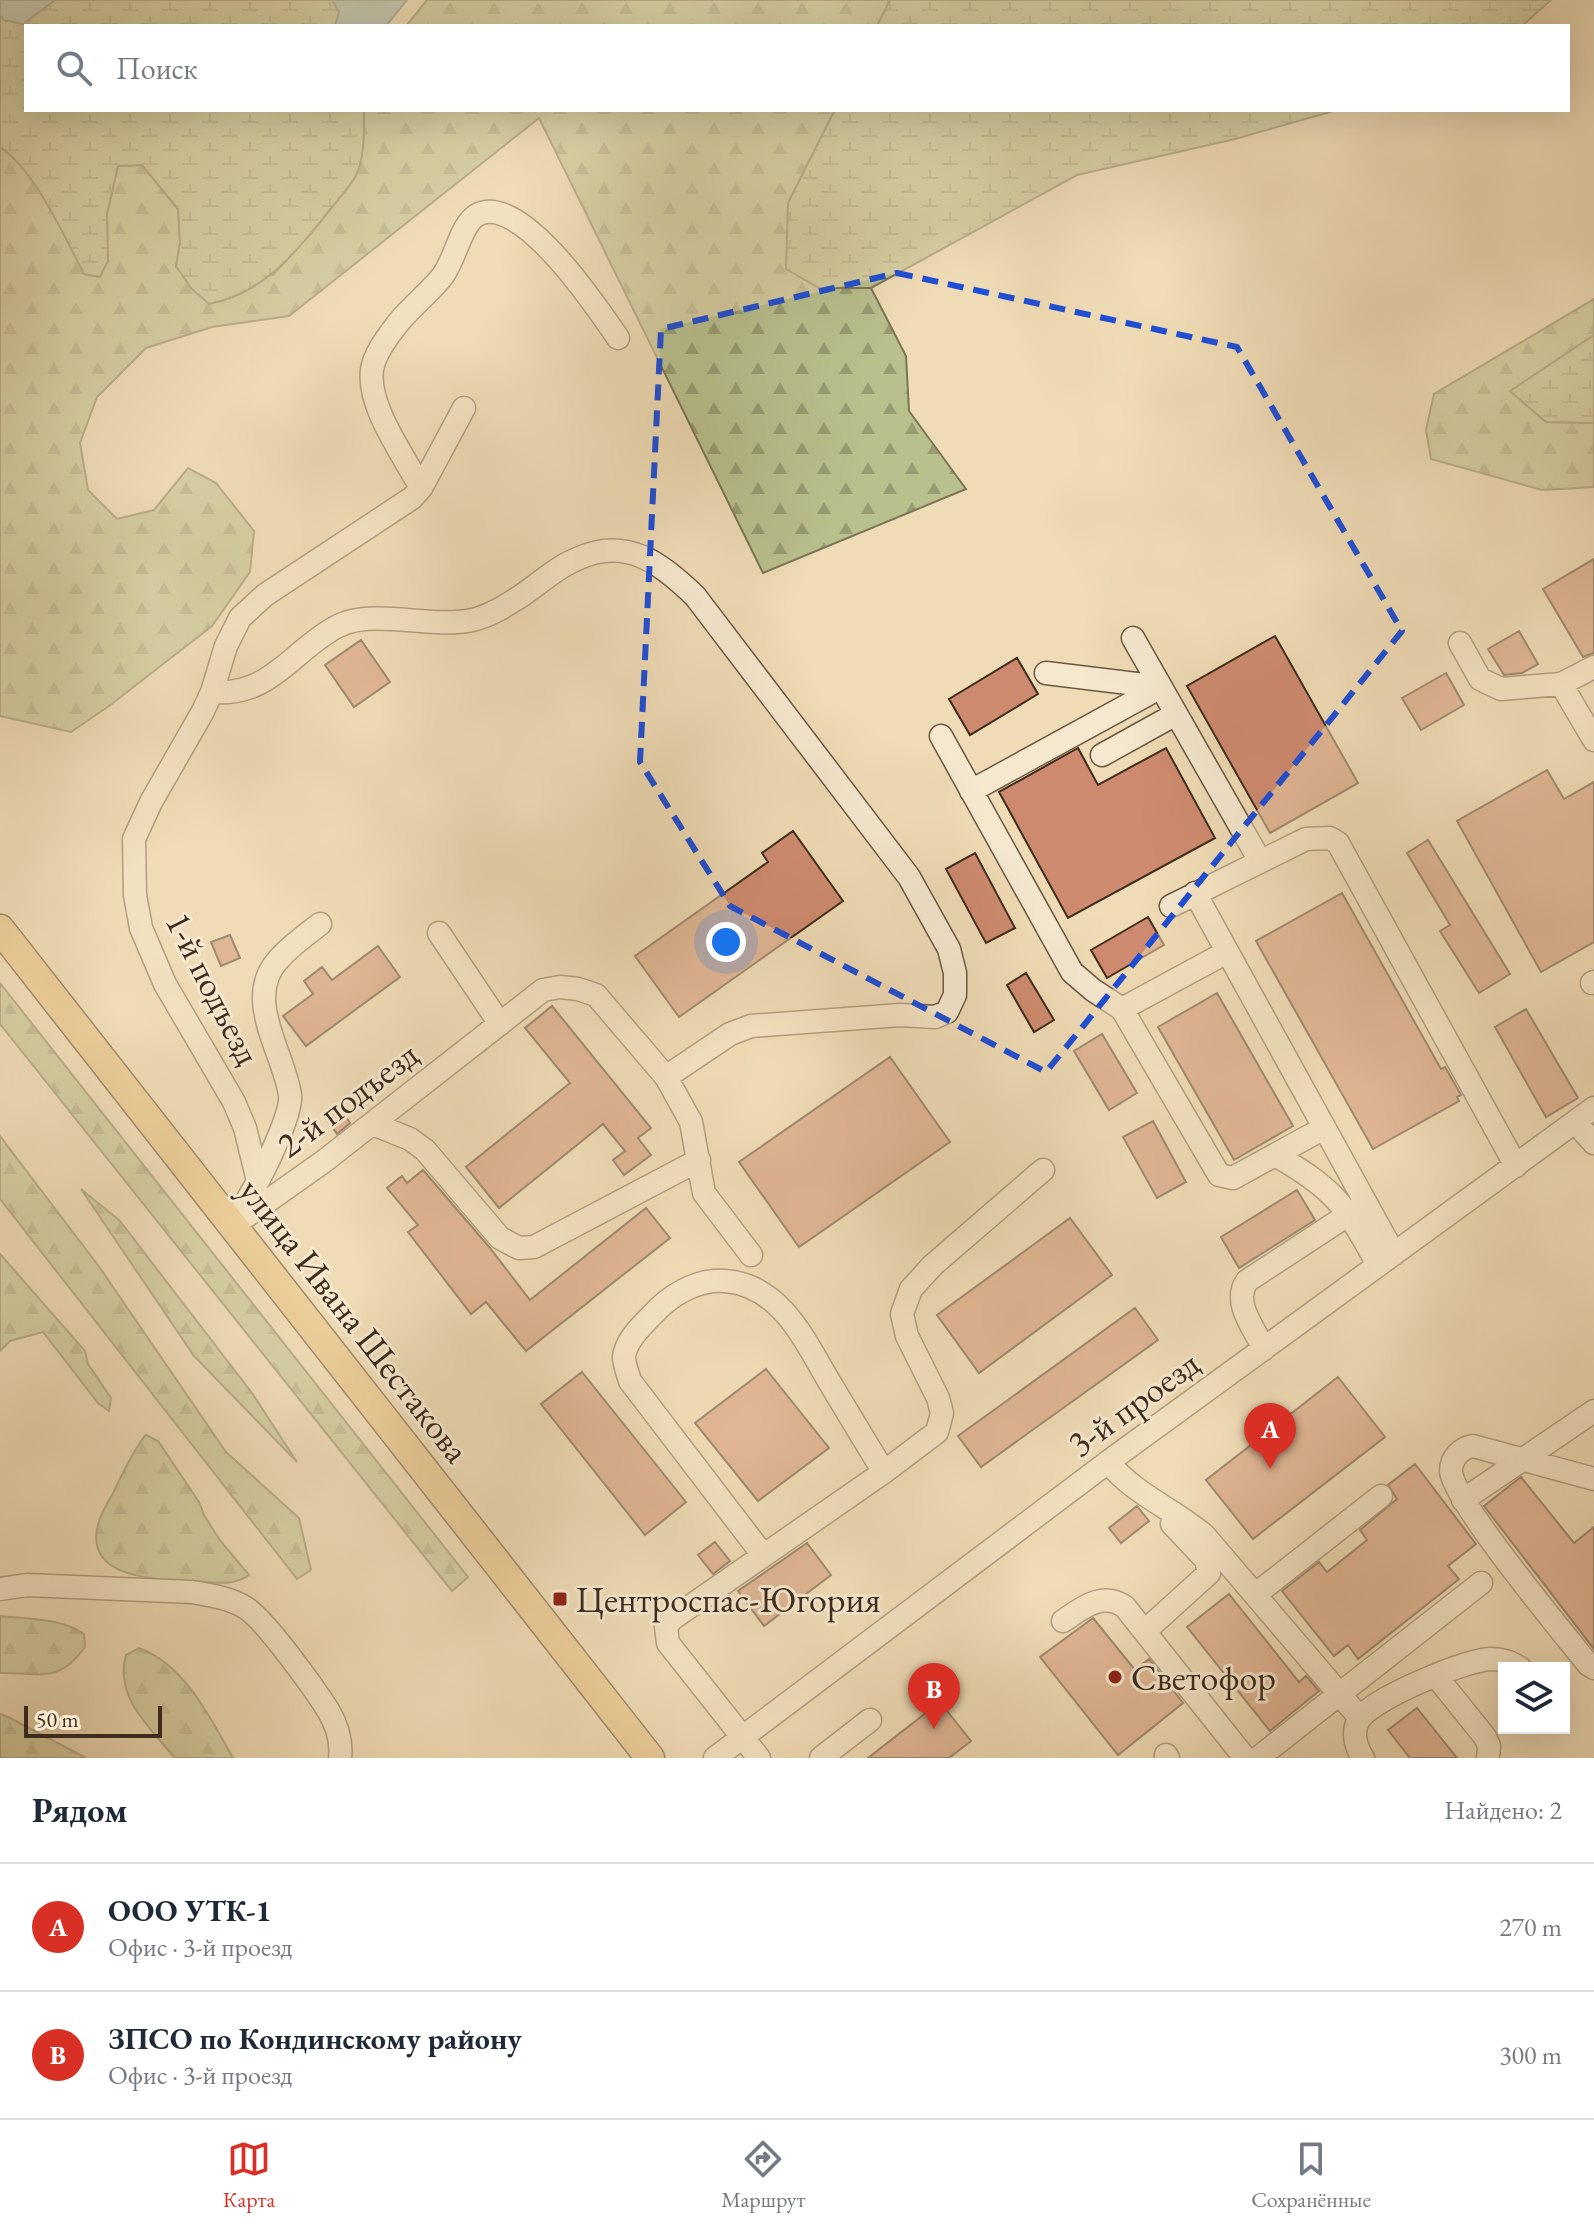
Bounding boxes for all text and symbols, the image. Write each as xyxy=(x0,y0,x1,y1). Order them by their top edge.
search box xyxy=(24,24,1570,112)
icon: search xyxy=(52,46,96,90)
text: Поиск xyxy=(116,49,198,88)
street label: 1-й подъезд xyxy=(155,904,272,1073)
your location xyxy=(706,922,746,962)
street label: 2-й подъезд xyxy=(267,1031,428,1168)
street label: улица Ивана Шестакова xyxy=(229,1168,481,1473)
street label: 3-й проезд xyxy=(1058,1340,1208,1467)
pin: A xyxy=(1244,1403,1296,1469)
place label: Центроспас-Югория xyxy=(576,1576,881,1623)
marker: Центроспас-Югория xyxy=(551,1590,569,1608)
place label: Светофор xyxy=(1131,1654,1276,1701)
map controls xyxy=(1498,1662,1570,1734)
button: layers xyxy=(1498,1662,1570,1734)
pin: B xyxy=(908,1663,960,1729)
marker: Светофор xyxy=(1106,1668,1124,1686)
scale bar xyxy=(24,1702,162,1738)
text: 50 m xyxy=(36,1705,79,1734)
text: Рядом xyxy=(32,1788,127,1832)
text: Найдено: 2 xyxy=(1444,1793,1562,1827)
text: ООО УТК-1 xyxy=(108,1891,271,1930)
text: A xyxy=(49,1910,67,1944)
text: 270 m xyxy=(1499,1910,1562,1944)
text: Офис · 3-й проезд xyxy=(108,1930,292,1964)
text: ЗПСО по Кондинскому району xyxy=(108,2019,522,2058)
text: B xyxy=(50,2038,66,2072)
text: 300 m xyxy=(1499,2038,1562,2072)
text: Офис · 3-й проезд xyxy=(108,2058,292,2092)
tab: Карта xyxy=(223,2137,275,2214)
tab: Маршрут xyxy=(721,2137,805,2214)
tab: Сохранённые xyxy=(1251,2137,1371,2214)

